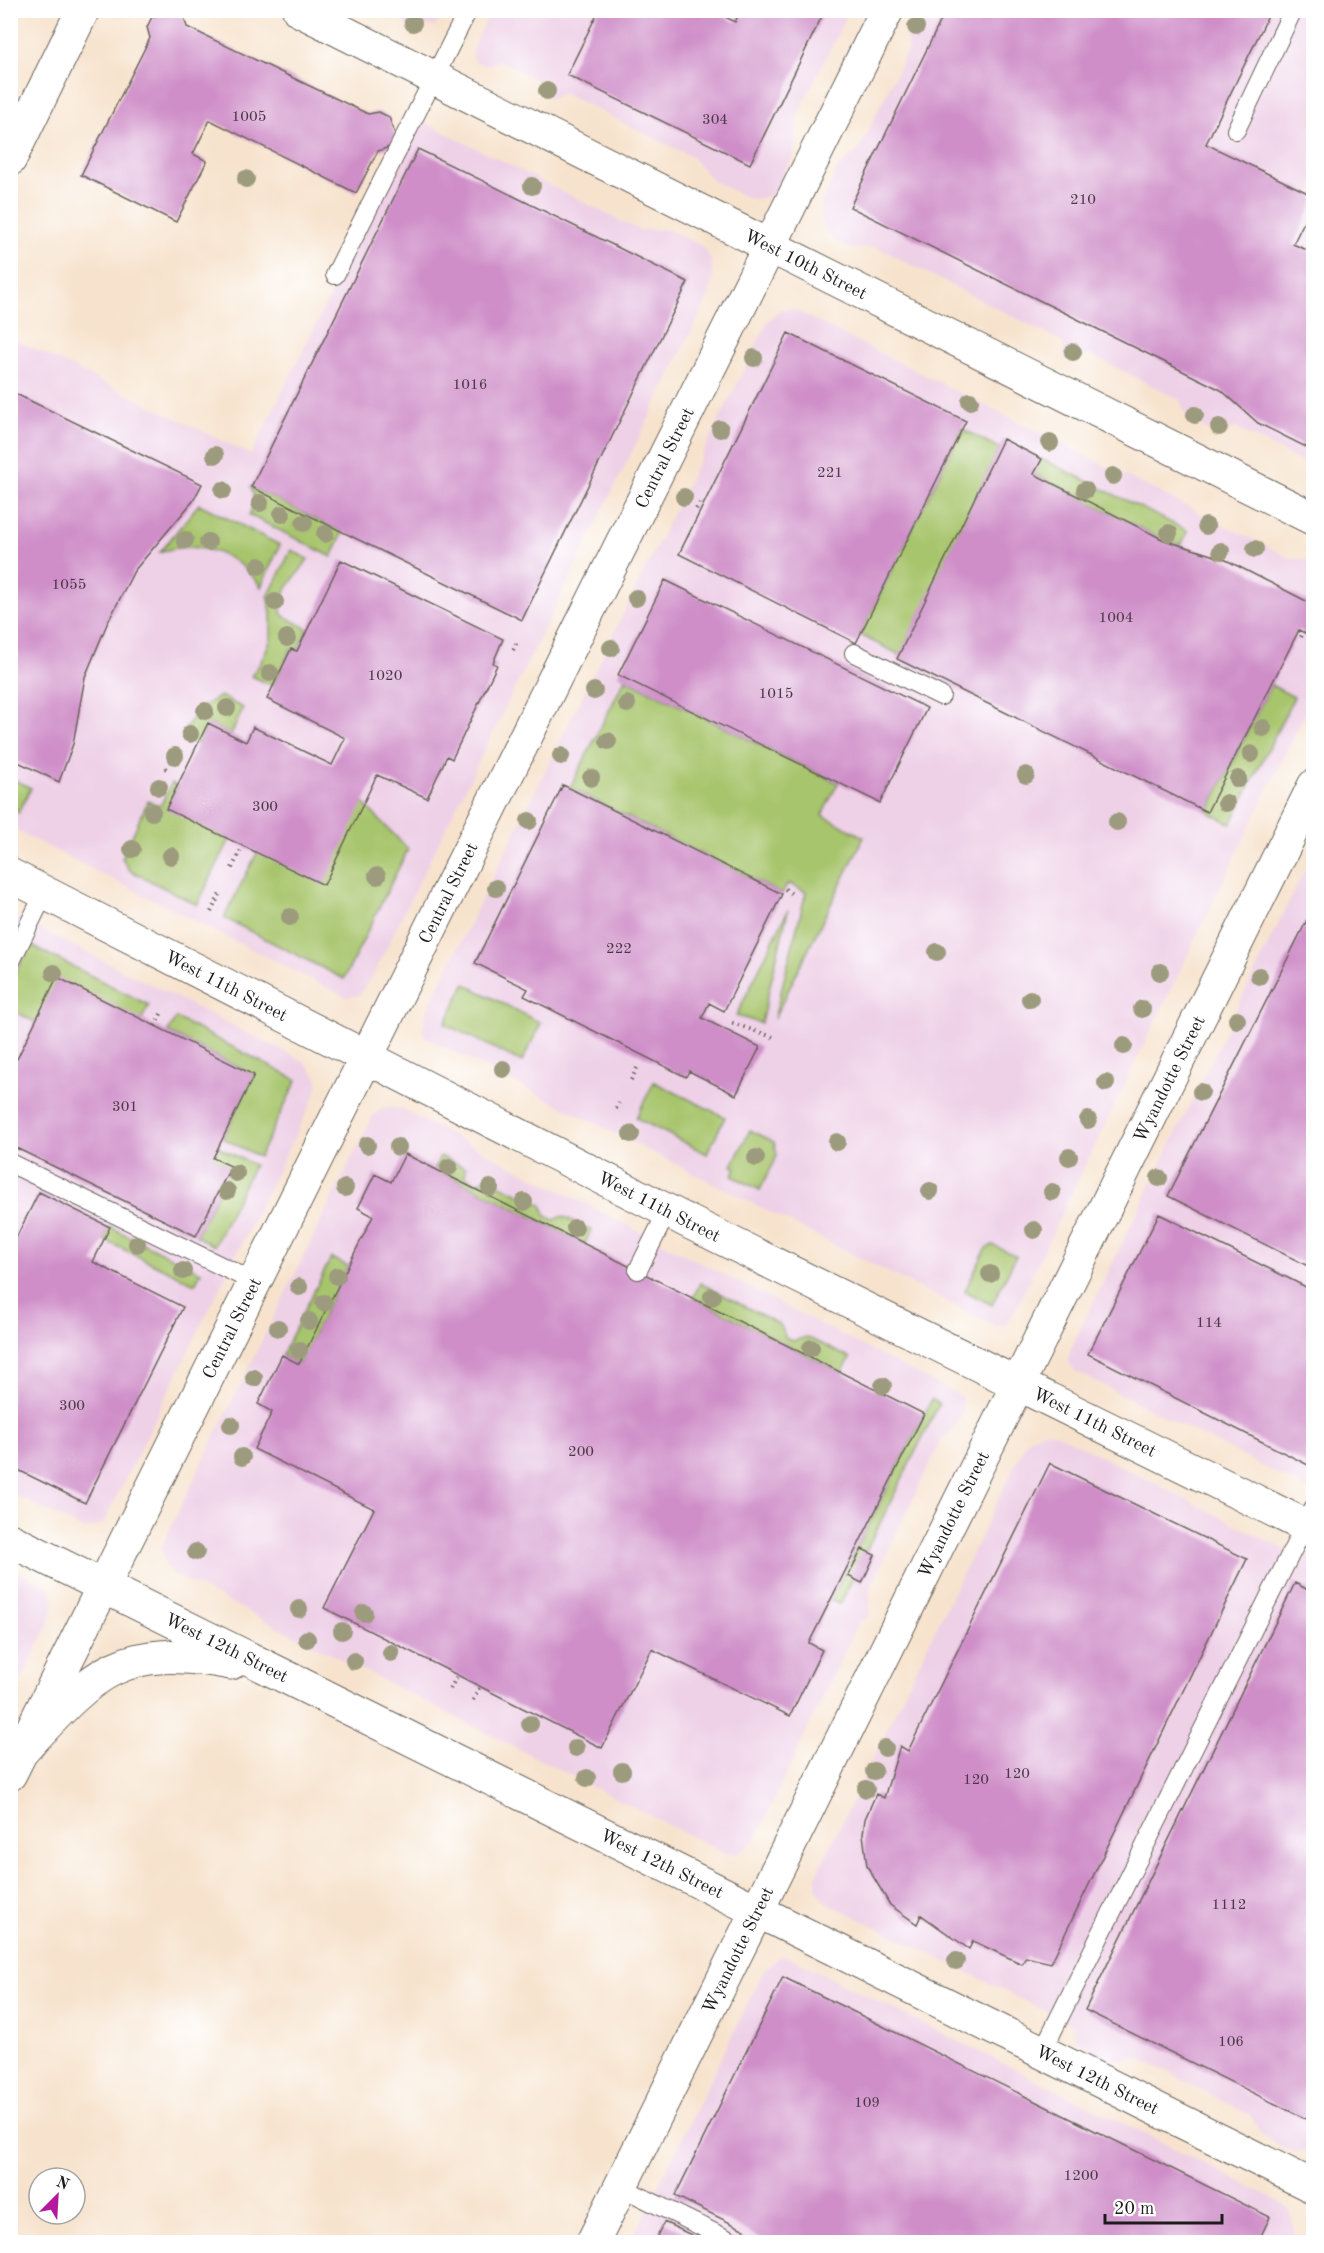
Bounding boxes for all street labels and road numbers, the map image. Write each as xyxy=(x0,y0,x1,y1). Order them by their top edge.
street label: West 10th Street xyxy=(741,227,870,303)
street label: Central Street xyxy=(633,405,698,512)
street label: Central Street xyxy=(416,840,482,947)
street label: West 11th Street xyxy=(162,948,290,1025)
street label: Wyandotte Street xyxy=(1131,1013,1209,1145)
street label: West 11th Street xyxy=(595,1169,723,1246)
street label: Central Street xyxy=(200,1275,265,1382)
street label: West 11th Street xyxy=(1030,1385,1159,1461)
street label: Wyandotte Street xyxy=(915,1449,993,1581)
street label: West 12th Street xyxy=(162,1610,291,1686)
street label: West 12th Street xyxy=(597,1826,726,1902)
street label: Wyandotte Street xyxy=(700,1884,777,2017)
street label: West 12th Street xyxy=(1033,2042,1161,2118)

